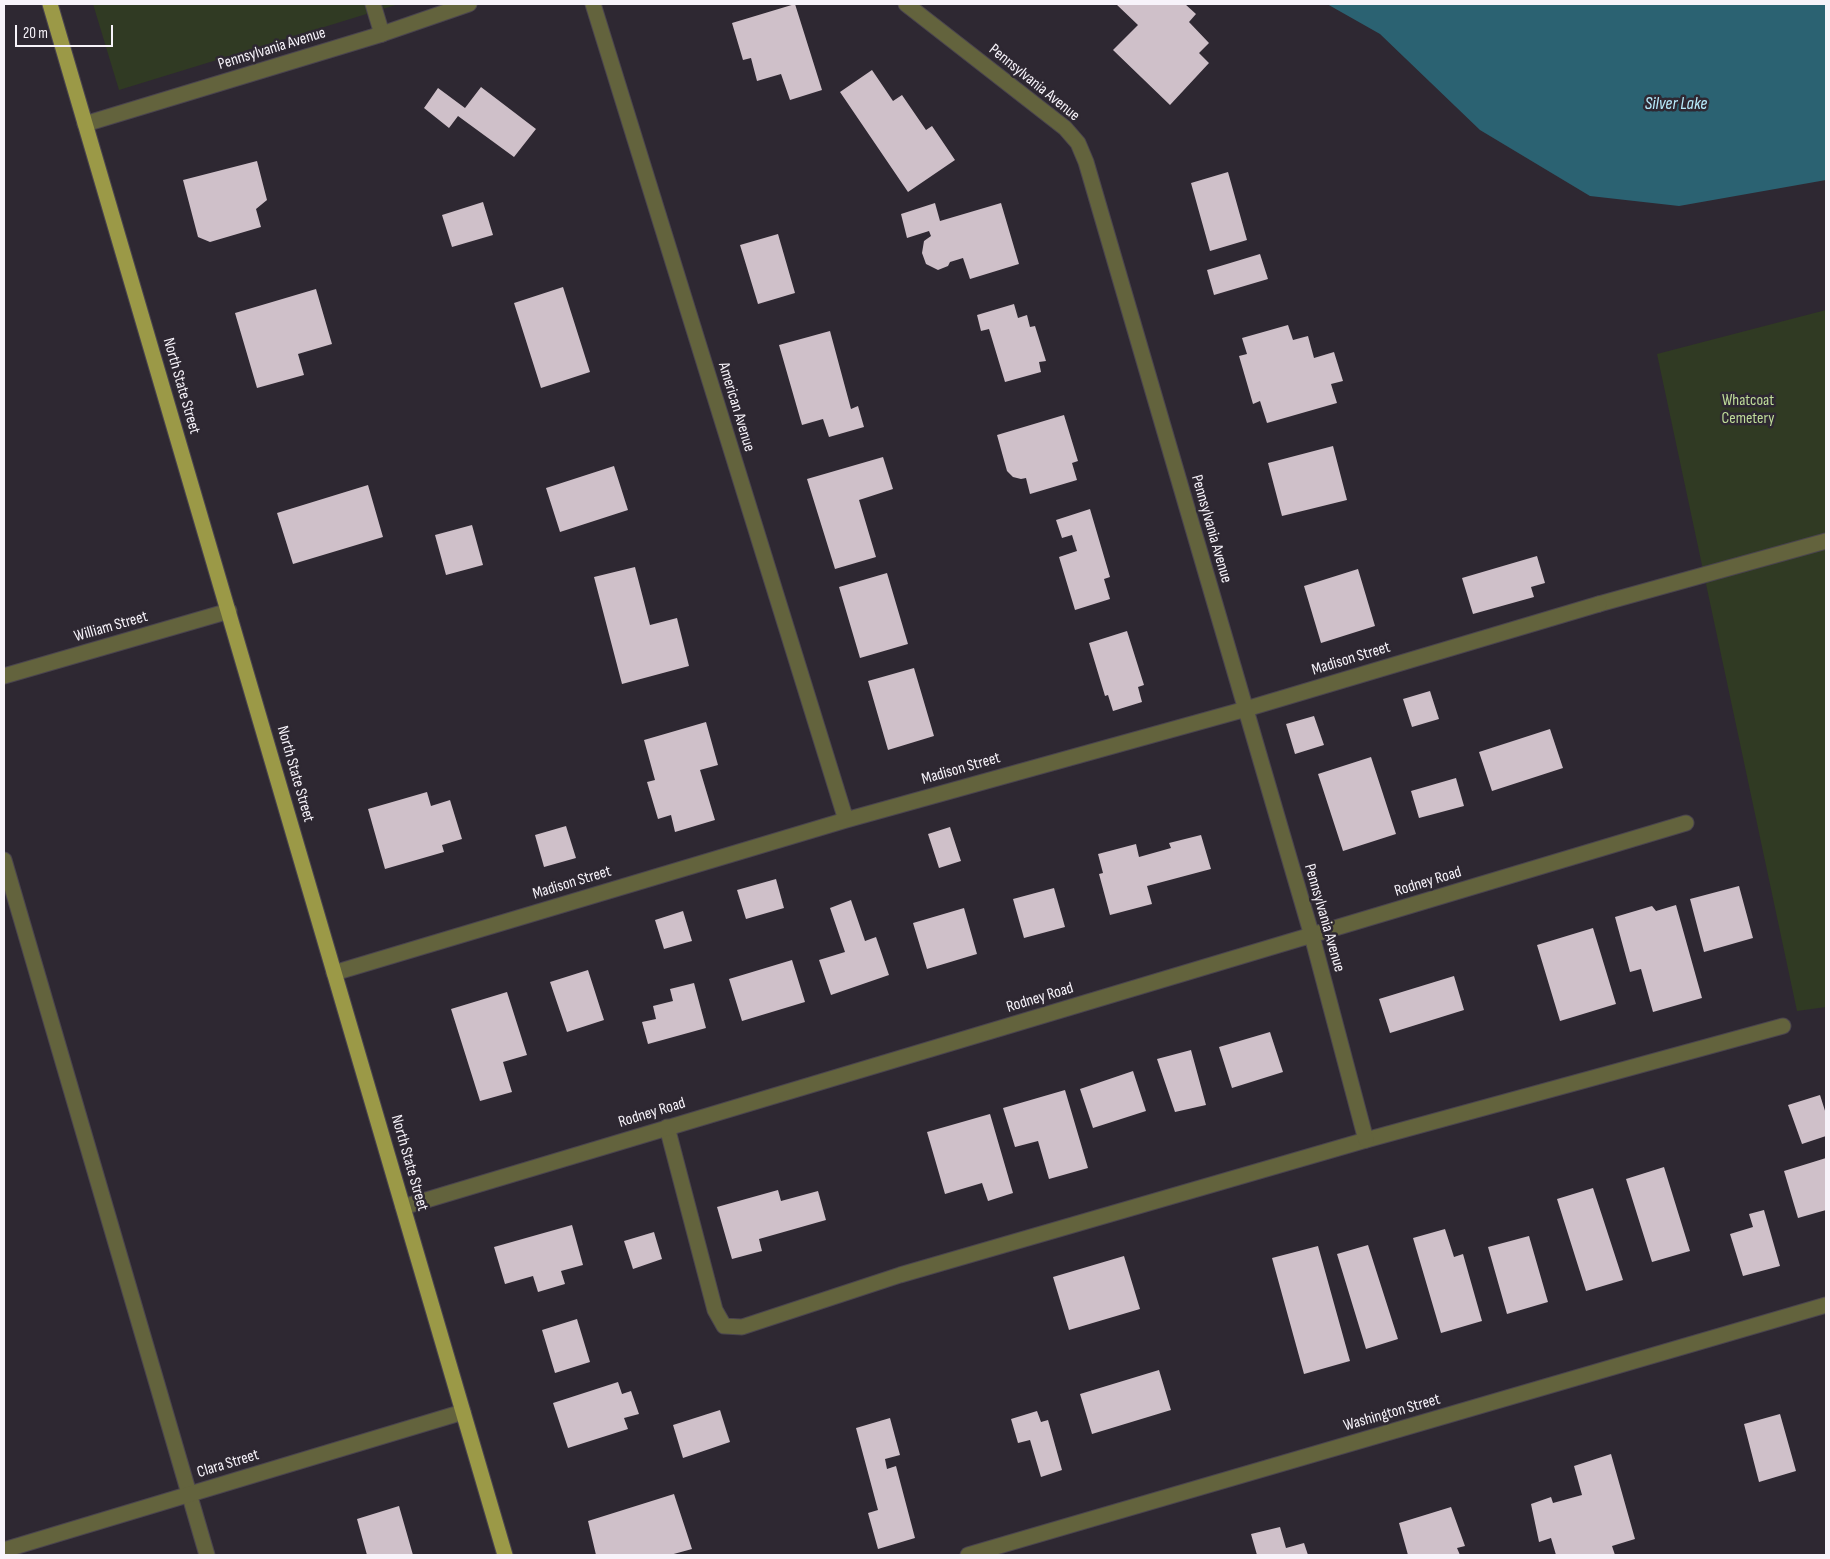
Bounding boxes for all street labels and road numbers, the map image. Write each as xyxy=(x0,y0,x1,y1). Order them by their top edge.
street label: Pennsylvania Avenue xyxy=(216,24,328,74)
street label: Pennsylvania Avenue xyxy=(985,40,1083,126)
street label: North State Street xyxy=(158,336,204,436)
street label: American Avenue xyxy=(713,360,759,454)
street label: Pennsylvania Avenue xyxy=(1186,473,1236,585)
street label: William Street xyxy=(72,607,150,647)
street label: Madison Street xyxy=(1310,638,1392,680)
street label: North State Street xyxy=(272,724,318,824)
street label: Madison Street xyxy=(919,749,1003,789)
street label: Madison Street xyxy=(531,862,613,904)
street label: Pennsylvania Avenue xyxy=(1299,862,1349,974)
street label: Rodney Road xyxy=(1392,863,1464,901)
street label: Rodney Road xyxy=(1004,979,1076,1017)
street label: Rodney Road xyxy=(616,1094,688,1132)
street label: North State Street xyxy=(386,1113,432,1213)
street label: Washington Street xyxy=(1342,1390,1442,1436)
street label: Clara Street xyxy=(195,1446,261,1482)

